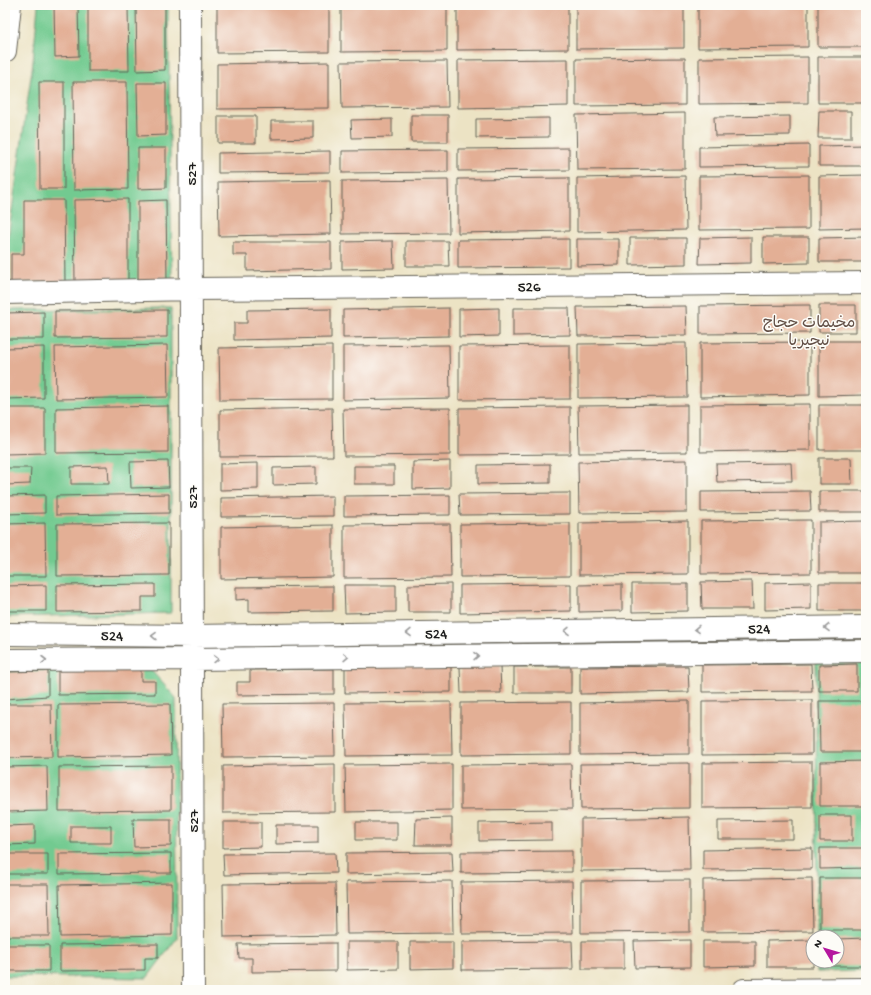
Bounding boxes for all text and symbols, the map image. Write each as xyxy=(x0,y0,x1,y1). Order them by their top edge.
street label: 527 xyxy=(184,161,202,186)
street label: 526 xyxy=(517,279,541,297)
district label: مخيمات حجاج نيجيريا xyxy=(763,315,855,352)
street label: 527 xyxy=(185,484,203,509)
street label: 524 xyxy=(748,621,770,639)
one-way arrow xyxy=(824,623,830,632)
one-way arrow xyxy=(694,625,700,633)
street label: 524 xyxy=(425,626,447,644)
one-way arrow xyxy=(564,627,570,635)
street label: 524 xyxy=(101,628,123,646)
one-way arrow xyxy=(406,629,412,637)
one-way arrow xyxy=(151,632,157,640)
one-way arrow xyxy=(473,652,479,660)
one-way arrow xyxy=(343,653,349,661)
one-way arrow xyxy=(213,655,219,663)
one-way arrow xyxy=(41,656,47,664)
street label: 527 xyxy=(186,808,204,833)
north arrow xyxy=(805,929,845,969)
text: N xyxy=(812,938,826,951)

